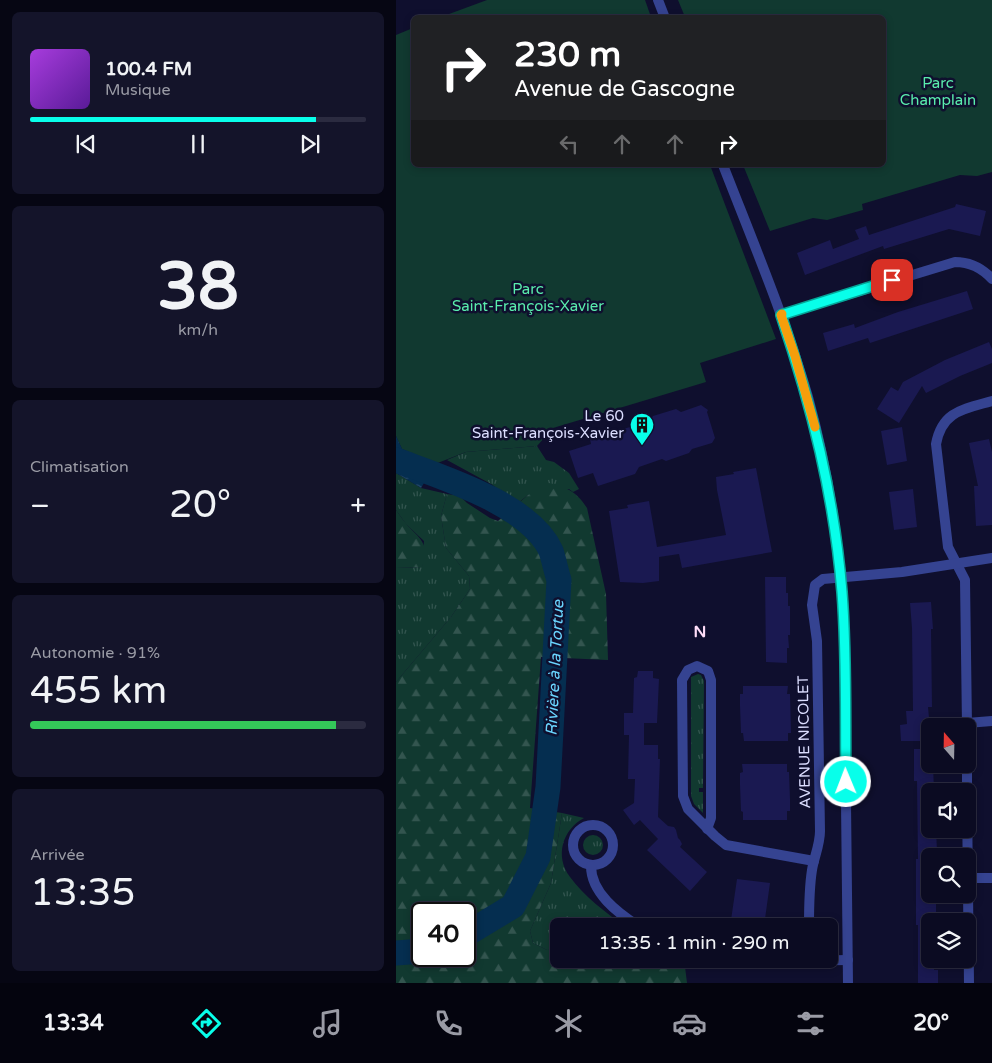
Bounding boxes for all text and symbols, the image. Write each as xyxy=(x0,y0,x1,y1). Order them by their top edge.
text: 230 m xyxy=(514,34,621,76)
icon: right xyxy=(431,35,496,100)
text: 100.4 FM xyxy=(105,58,192,80)
park label: Parc Champlain xyxy=(900,74,976,109)
text: Avenue de Gascogne xyxy=(514,76,735,102)
text: Musique xyxy=(105,80,171,100)
icon: previous xyxy=(72,130,100,158)
icon: pause xyxy=(184,130,212,158)
icon: next xyxy=(296,130,324,158)
icon: left xyxy=(555,130,583,158)
icon: ahead xyxy=(608,130,636,158)
icon: ahead xyxy=(661,130,689,158)
icon: right xyxy=(714,130,742,158)
text: 38 xyxy=(157,248,239,327)
pin xyxy=(871,259,913,301)
icon: arrive xyxy=(878,266,906,294)
park label: Parc Saint-François-Xavier xyxy=(452,280,604,315)
text: km/h xyxy=(178,320,218,340)
place label: Le 60 Saint-François-Xavier xyxy=(472,407,624,442)
building icon: Le 60 Saint-François-Xavier xyxy=(629,412,655,446)
text: Climatisation xyxy=(30,457,129,477)
text: 20° xyxy=(169,482,231,528)
text: − xyxy=(30,489,50,523)
text: + xyxy=(350,489,366,523)
water label: Rivière à la Tortue xyxy=(541,599,569,736)
district label: N xyxy=(694,622,706,642)
text: Autonomie · 91% xyxy=(30,643,160,663)
text: 455 km xyxy=(30,668,167,714)
street label: AVENUE NICOLET xyxy=(794,675,814,809)
north arrow xyxy=(921,718,976,772)
map controls xyxy=(921,718,976,968)
position arrow xyxy=(819,755,871,807)
button: sound xyxy=(921,783,976,838)
text: Arrivée xyxy=(30,845,85,865)
button: search xyxy=(921,848,976,903)
text: 13:35 xyxy=(30,870,135,916)
speed limit sign: 40 xyxy=(411,902,476,967)
button: layers xyxy=(921,913,976,968)
text: 13:35 · 1 min · 290 m xyxy=(598,932,790,954)
icon: directions xyxy=(189,1006,224,1041)
icon: music xyxy=(310,1006,345,1041)
icon: phone xyxy=(431,1006,466,1041)
icon: climate xyxy=(551,1006,586,1041)
icon: car xyxy=(672,1006,707,1041)
icon: filters xyxy=(793,1006,828,1041)
text: 13:34 xyxy=(43,1010,104,1036)
text: 20° xyxy=(913,1010,949,1036)

